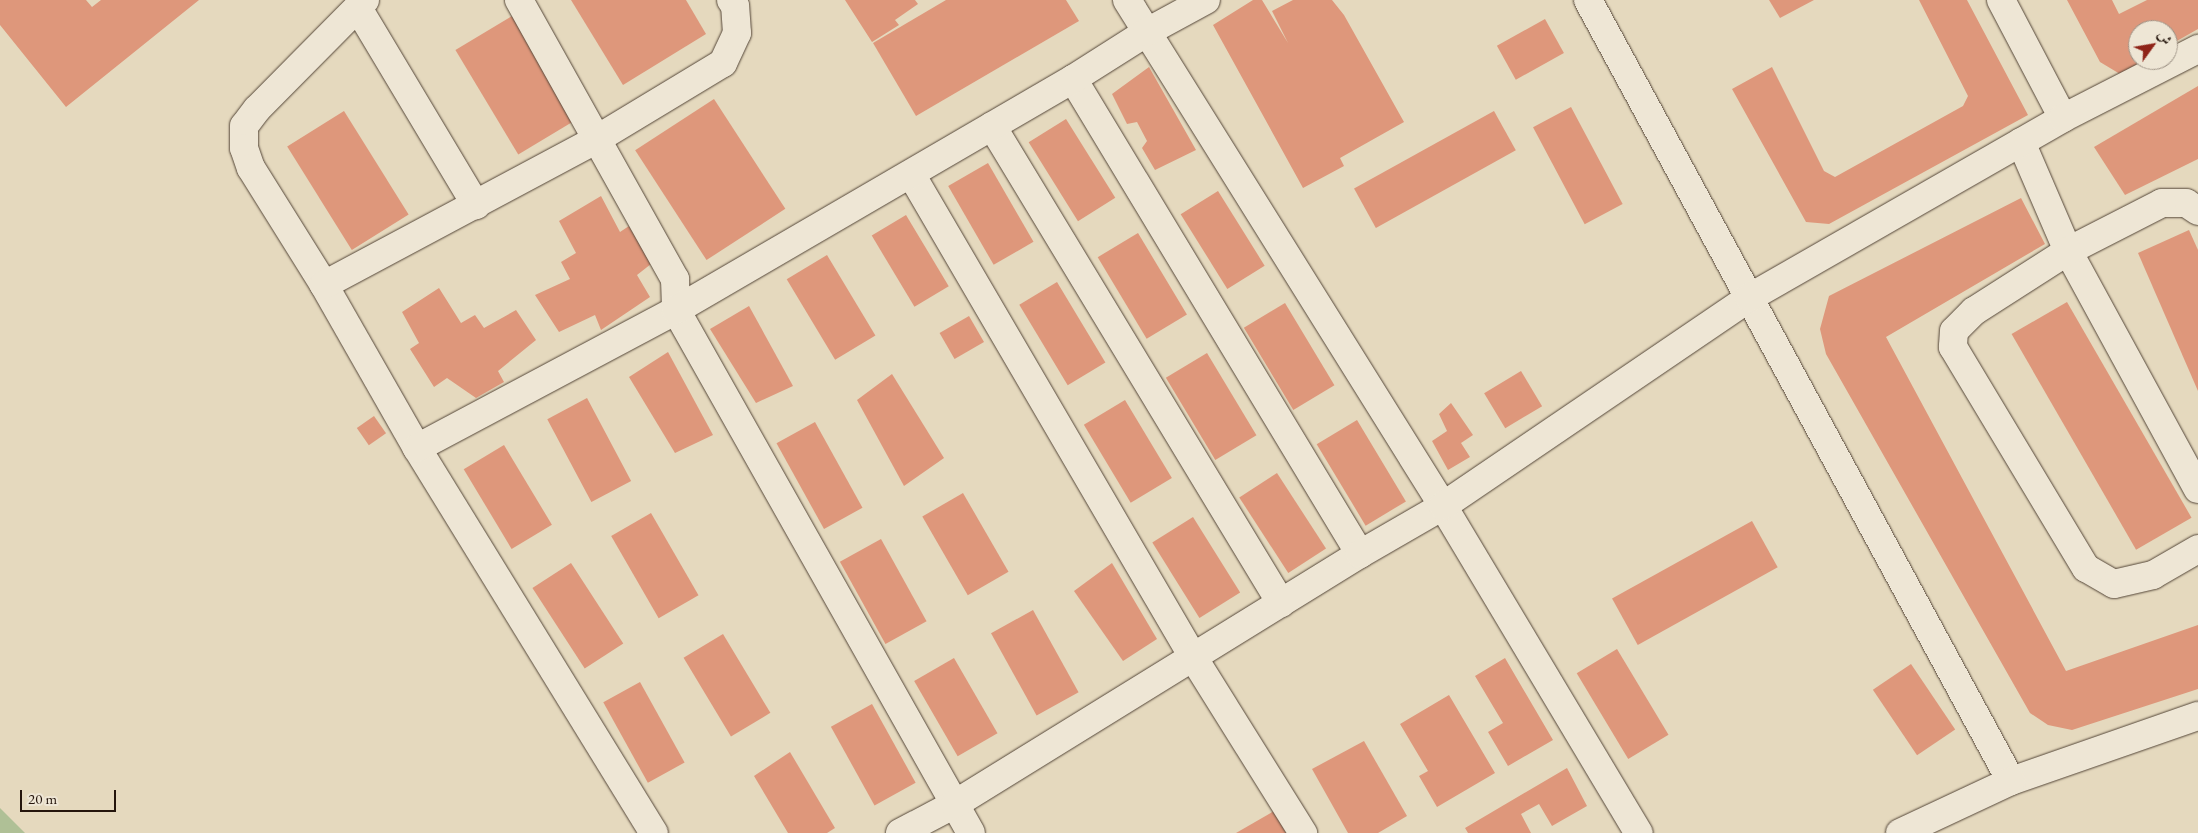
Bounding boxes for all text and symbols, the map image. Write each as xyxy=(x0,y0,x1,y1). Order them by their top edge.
north arrow xyxy=(2128,20,2178,70)
text: ش xyxy=(2154,27,2176,48)
scale bar xyxy=(22,780,119,812)
text: 20 m xyxy=(28,789,57,808)

